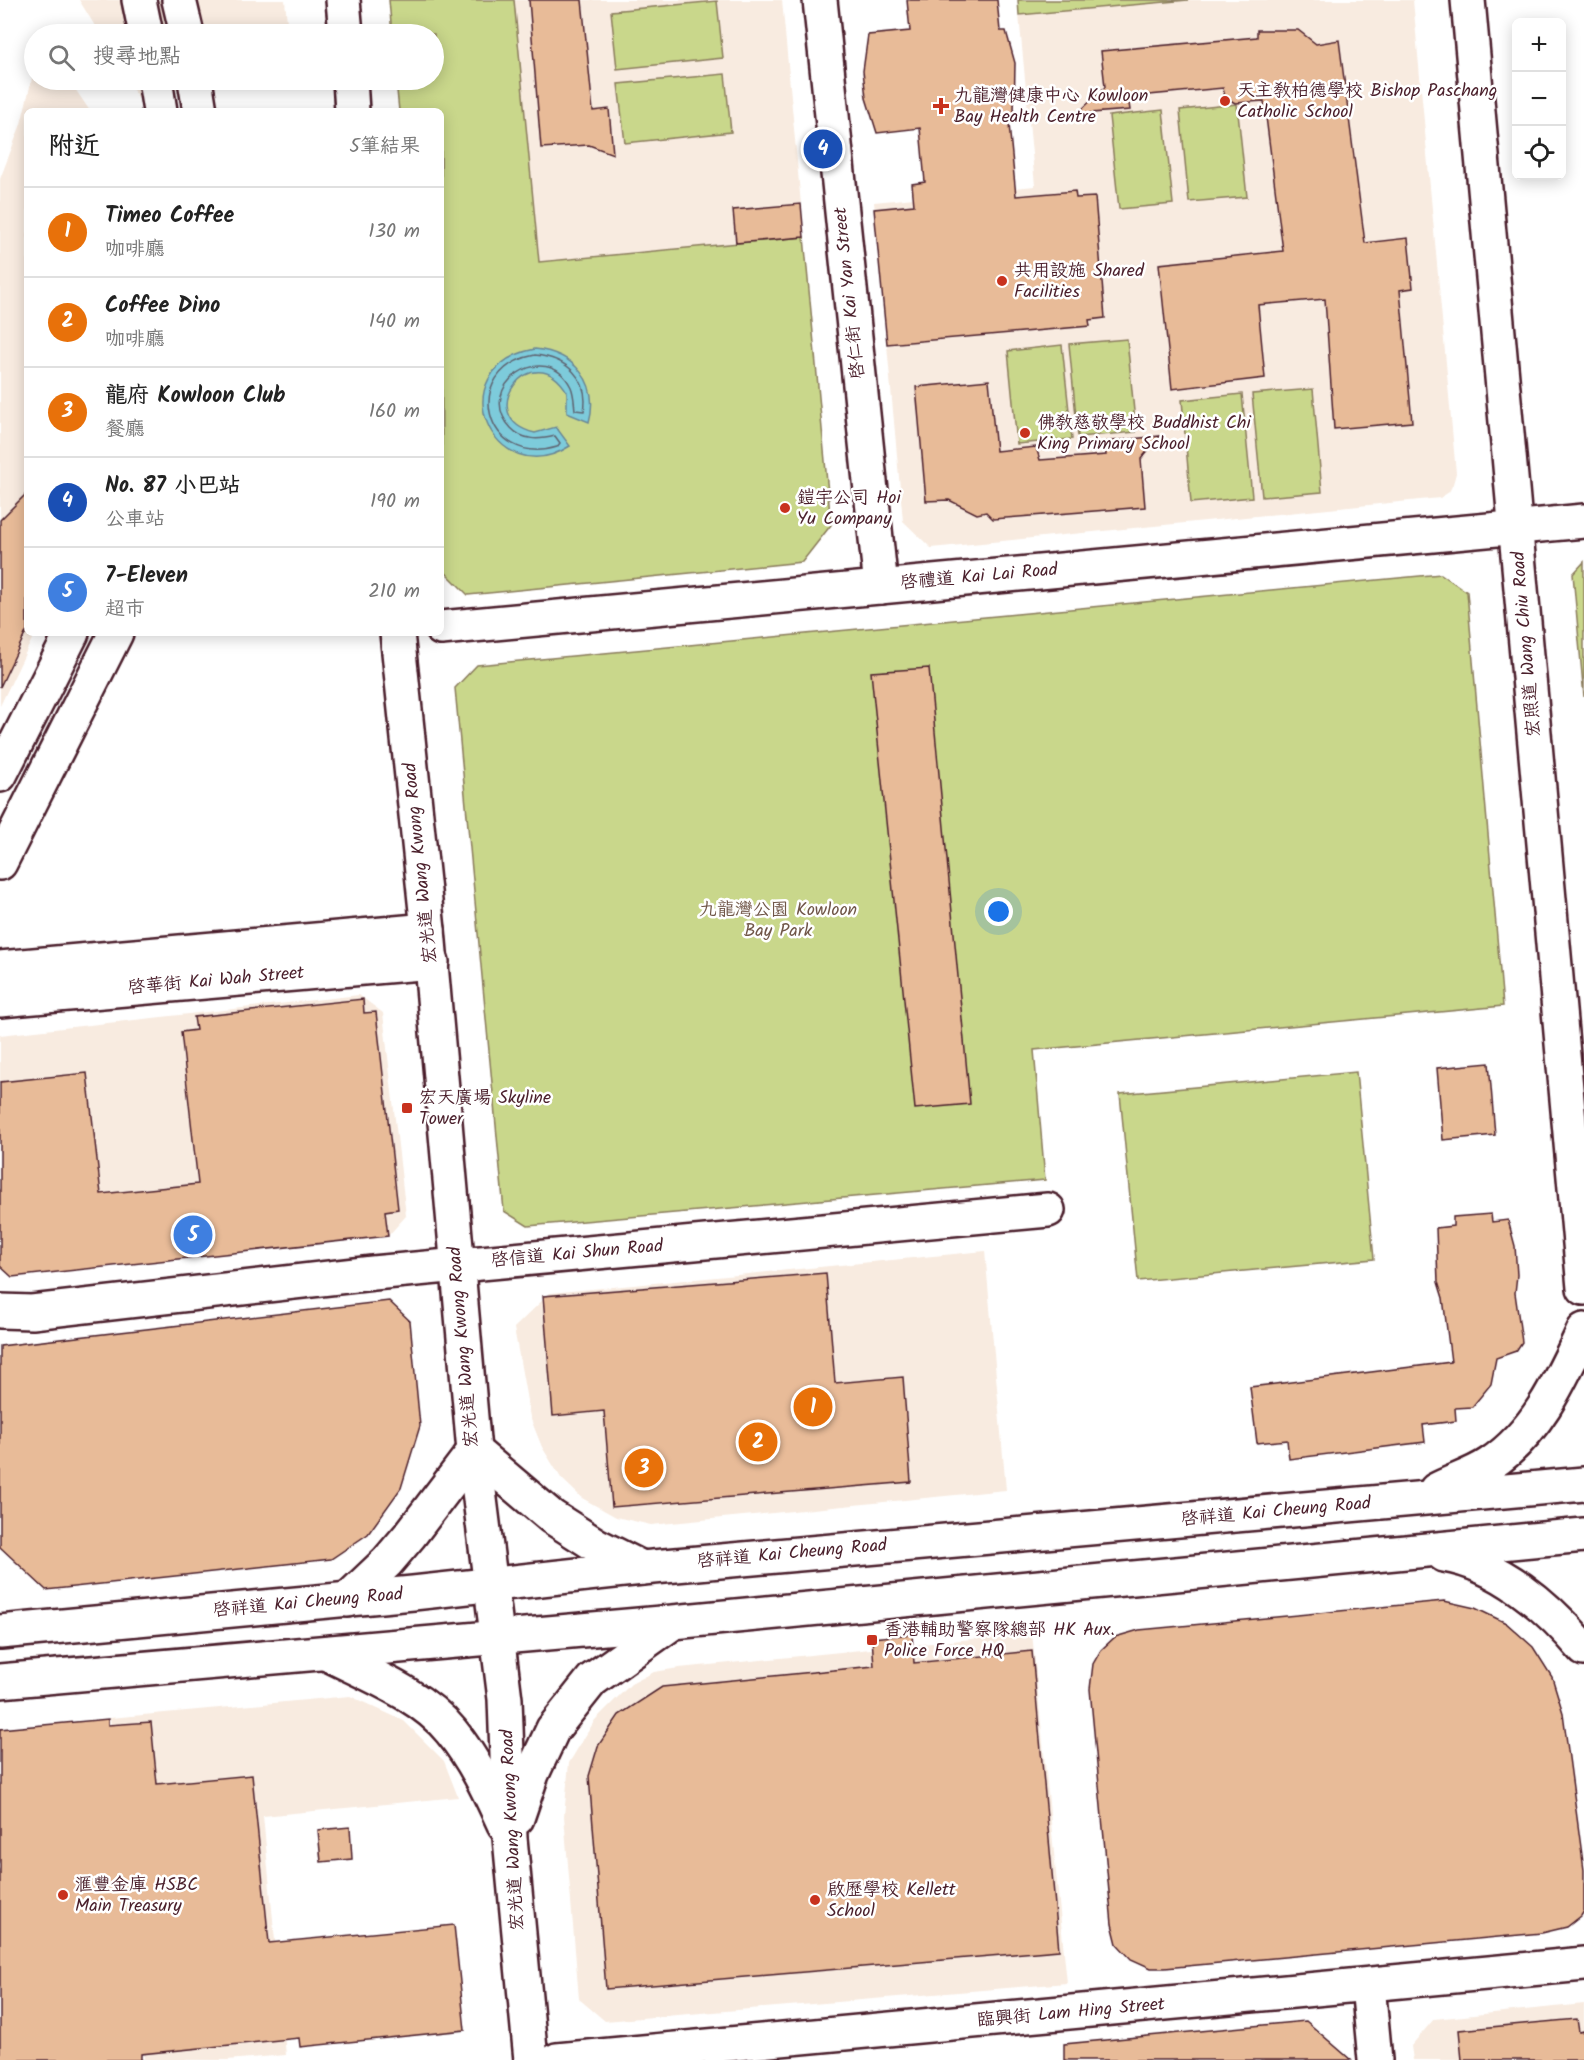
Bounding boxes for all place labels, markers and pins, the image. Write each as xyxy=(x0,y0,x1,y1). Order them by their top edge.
place label: 天主教柏德學校 Bishop Paschang Catholic School xyxy=(1237,77,1497,127)
place label: 九龍灣健康中心 Kowloon Bay Health Centre xyxy=(954,82,1148,132)
marker: 天主教柏德學校 Bishop Paschang Catholic School xyxy=(1218,94,1232,108)
marker: 九龍灣健康中心 Kowloon Bay Health Centre xyxy=(932,97,950,115)
pin: 4 xyxy=(804,126,842,172)
place label: 共用設施 Shared Facilities xyxy=(1014,257,1145,307)
marker: 共用設施 Shared Facilities xyxy=(995,274,1009,288)
place label: 佛教慈敬學校 Buddhist Chi King Primary School xyxy=(1037,409,1252,459)
marker: 佛教慈敬學校 Buddhist Chi King Primary School xyxy=(1018,426,1032,440)
place label: 鎧宇公司 Hoi Yu Company xyxy=(797,484,901,534)
marker: 鎧宇公司 Hoi Yu Company xyxy=(778,501,792,515)
place label: 宏天廣場 Skyline Tower xyxy=(419,1084,551,1134)
marker: 宏天廣場 Skyline Tower xyxy=(400,1101,414,1115)
pin: 5 xyxy=(174,1212,212,1258)
pin: 1 xyxy=(794,1384,832,1430)
pin: 2 xyxy=(738,1420,777,1464)
pin: 3 xyxy=(624,1446,664,1490)
place label: 香港輔助警察隊總部 HK Aux. Police Force HQ xyxy=(884,1616,1115,1666)
marker: 香港輔助警察隊總部 HK Aux. Police Force HQ xyxy=(865,1633,879,1647)
place label: 滙豐金庫 HSBC Main Treasury xyxy=(75,1871,198,1921)
place label: 啟歷學校 Kellett School xyxy=(827,1876,957,1926)
marker: 滙豐金庫 HSBC Main Treasury xyxy=(56,1888,70,1902)
marker: 啟歷學校 Kellett School xyxy=(808,1893,822,1907)

